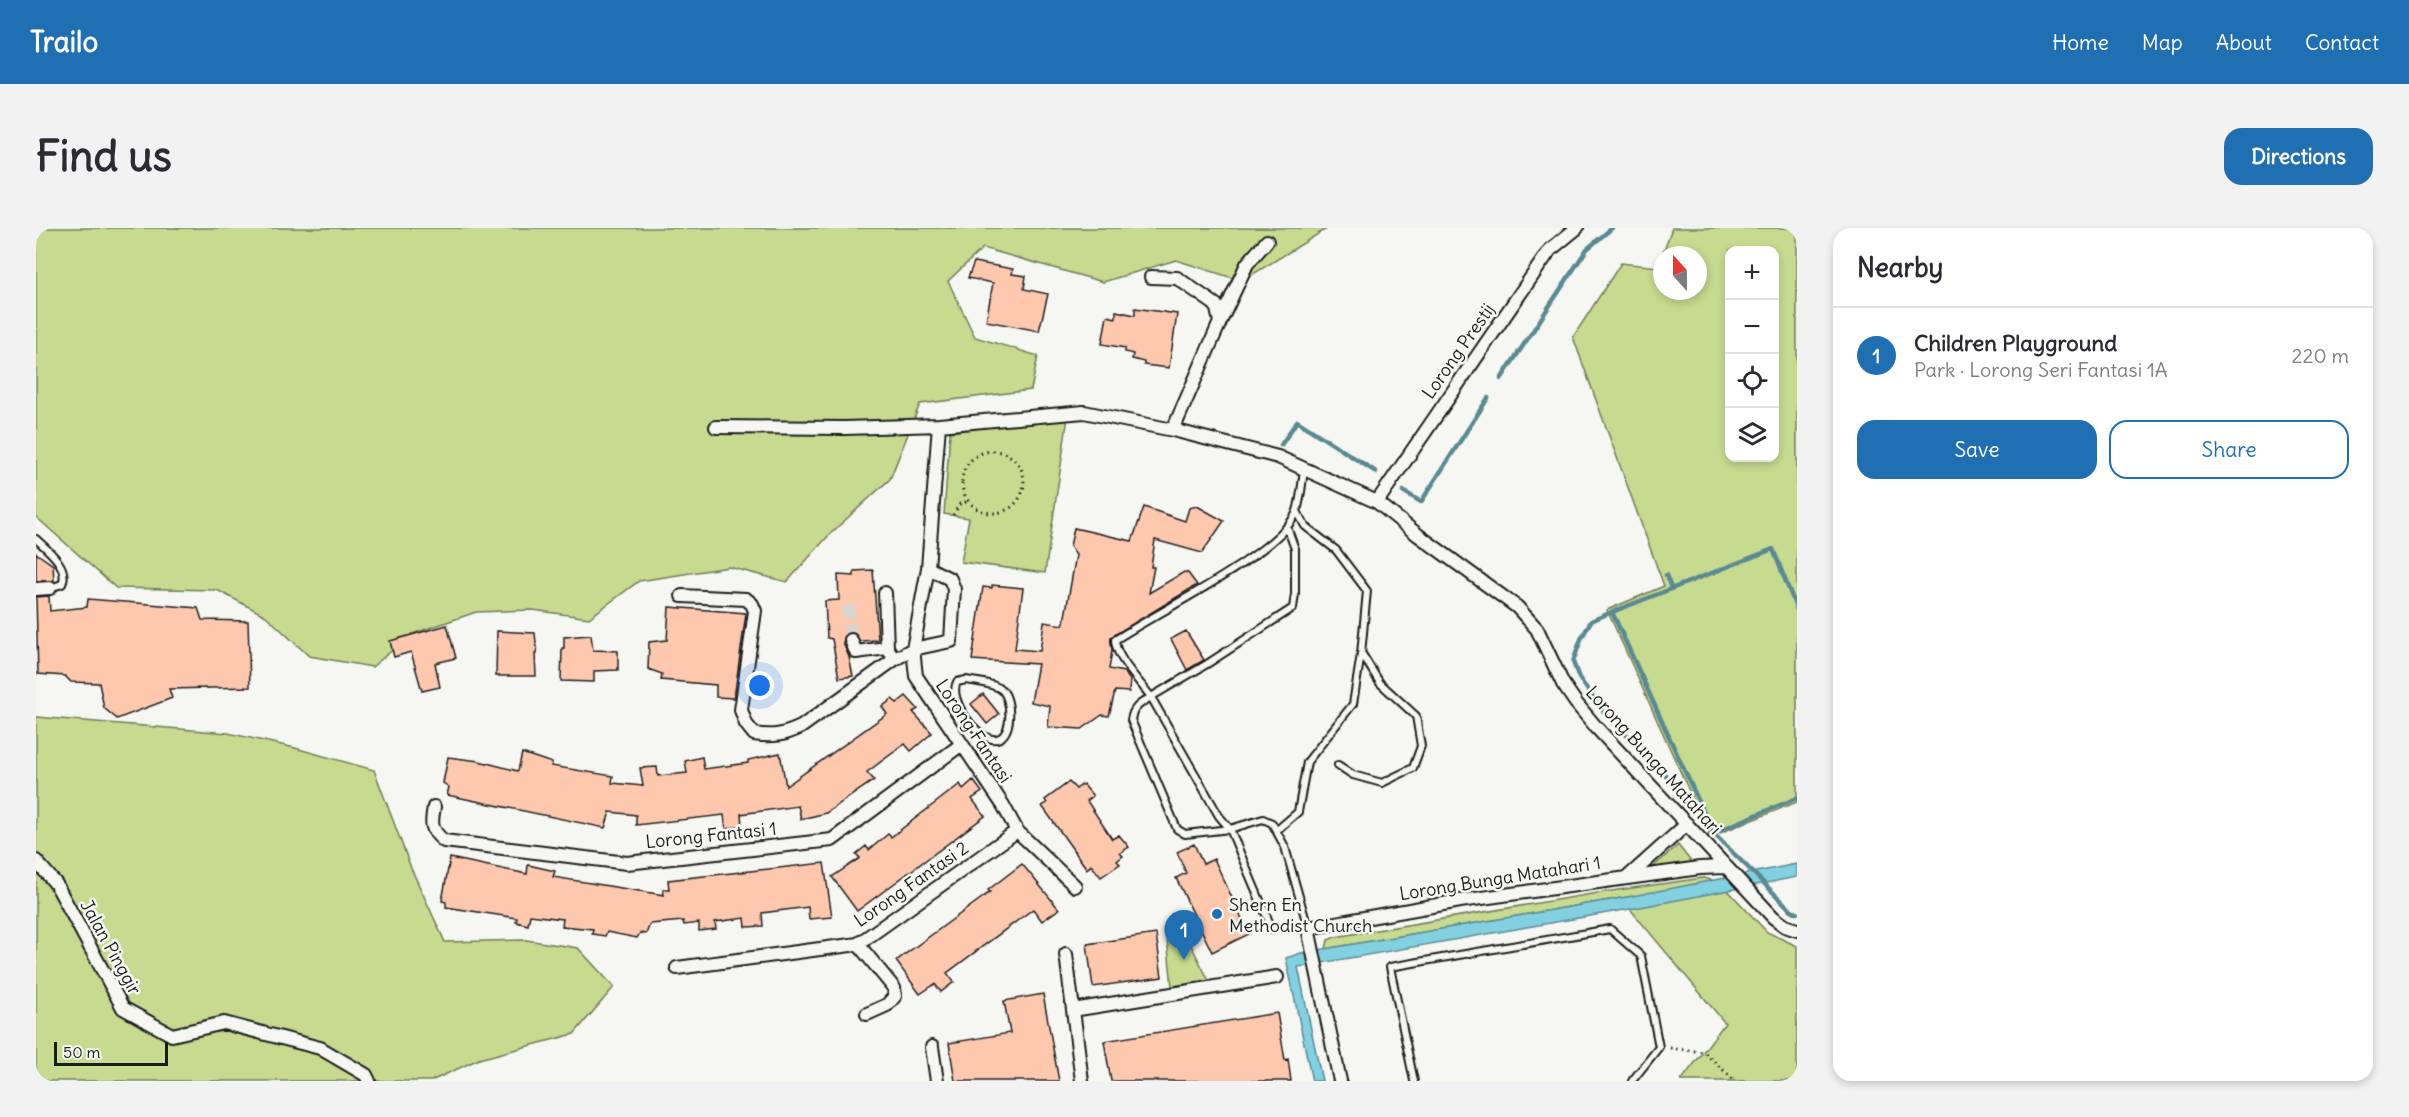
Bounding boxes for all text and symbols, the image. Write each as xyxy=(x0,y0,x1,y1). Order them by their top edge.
text: Trailo xyxy=(30,24,98,60)
text: Home xyxy=(2052,29,2109,56)
text: Map xyxy=(2142,29,2183,56)
text: About xyxy=(2216,29,2272,56)
text: Contact xyxy=(2305,29,2379,56)
button: Directions xyxy=(2224,128,2373,185)
text: Find us xyxy=(36,130,172,182)
north arrow xyxy=(1653,246,1707,300)
map controls xyxy=(1725,246,1779,462)
button: + xyxy=(1725,246,1779,300)
text: Nearby xyxy=(1857,251,1943,284)
street label: Lorong Prestij xyxy=(1417,299,1499,403)
button: − xyxy=(1725,300,1779,354)
text: Children Playground xyxy=(1914,329,2117,357)
text: 1 xyxy=(1873,343,1880,368)
text: 220 m xyxy=(2292,343,2349,368)
button: locate xyxy=(1725,354,1779,408)
text: Park · Lorong Seri Fantasi 1A xyxy=(1914,357,2168,382)
button: layers xyxy=(1725,408,1779,462)
button: Save xyxy=(1857,420,2097,479)
button: Share xyxy=(2109,420,2349,479)
your location xyxy=(745,671,774,700)
street label: Lorong Fantasi xyxy=(931,675,1017,787)
street label: Lorong Bunga Matahari xyxy=(1581,681,1727,839)
street label: Lorong Fantasi 1 xyxy=(644,817,778,853)
street label: Lorong Fantasi 2 xyxy=(849,836,973,932)
street label: Lorong Bunga Matahari 1 xyxy=(1398,851,1602,905)
place label: Shern En Methodist Church xyxy=(1229,893,1372,937)
street label: Jalan Pinggir xyxy=(75,895,147,999)
marker: Shern En Methodist Church xyxy=(1210,907,1224,921)
pin: 1 xyxy=(1164,910,1204,960)
scale bar xyxy=(54,1039,168,1066)
text: 50 m xyxy=(63,1042,101,1062)

